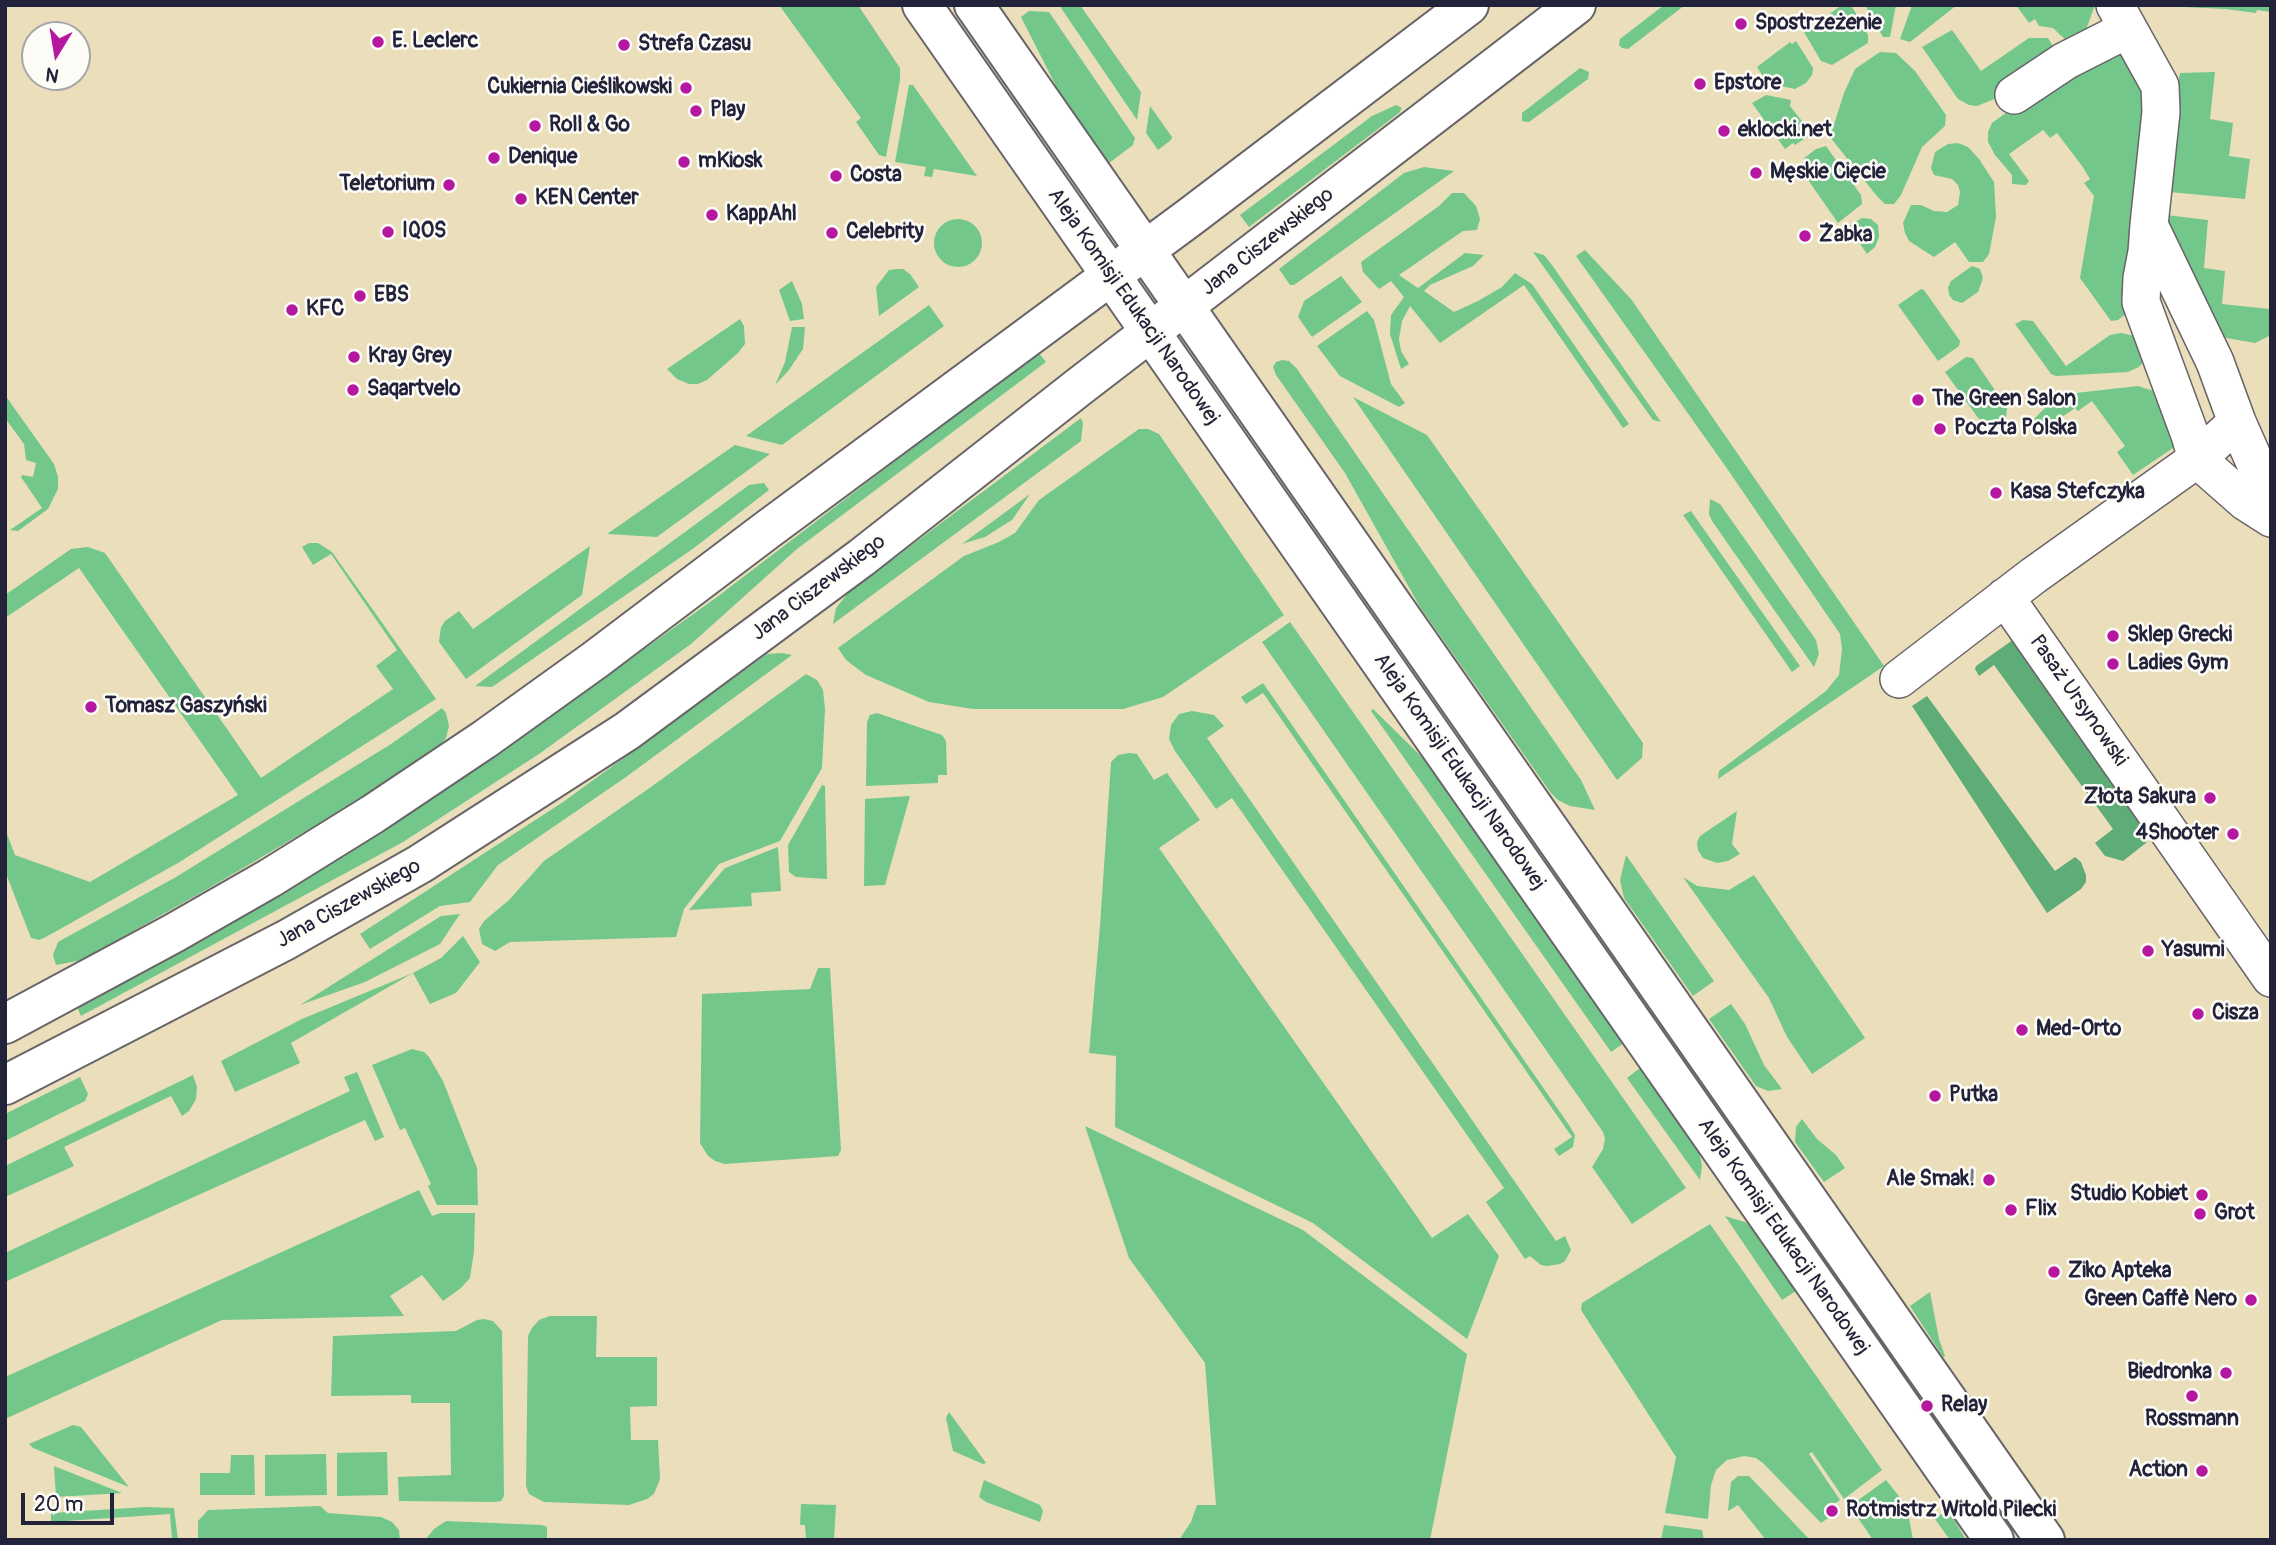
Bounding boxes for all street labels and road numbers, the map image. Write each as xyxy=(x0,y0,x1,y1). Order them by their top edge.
street label: Jana Ciszewskiego xyxy=(1197,183,1339,301)
street label: Aleja Komisji Edukacji Narodowej xyxy=(1042,184,1224,430)
street label: Jana Ciszewskiego xyxy=(747,529,891,647)
street label: Pasaż Ursynowski xyxy=(2023,631,2133,771)
street label: Aleja Komisji Edukacji Narodowej xyxy=(1368,649,1550,895)
street label: Jana Ciszewskiego xyxy=(272,854,426,954)
street label: Aleja Komisji Edukacji Narodowej xyxy=(1692,1114,1874,1360)

